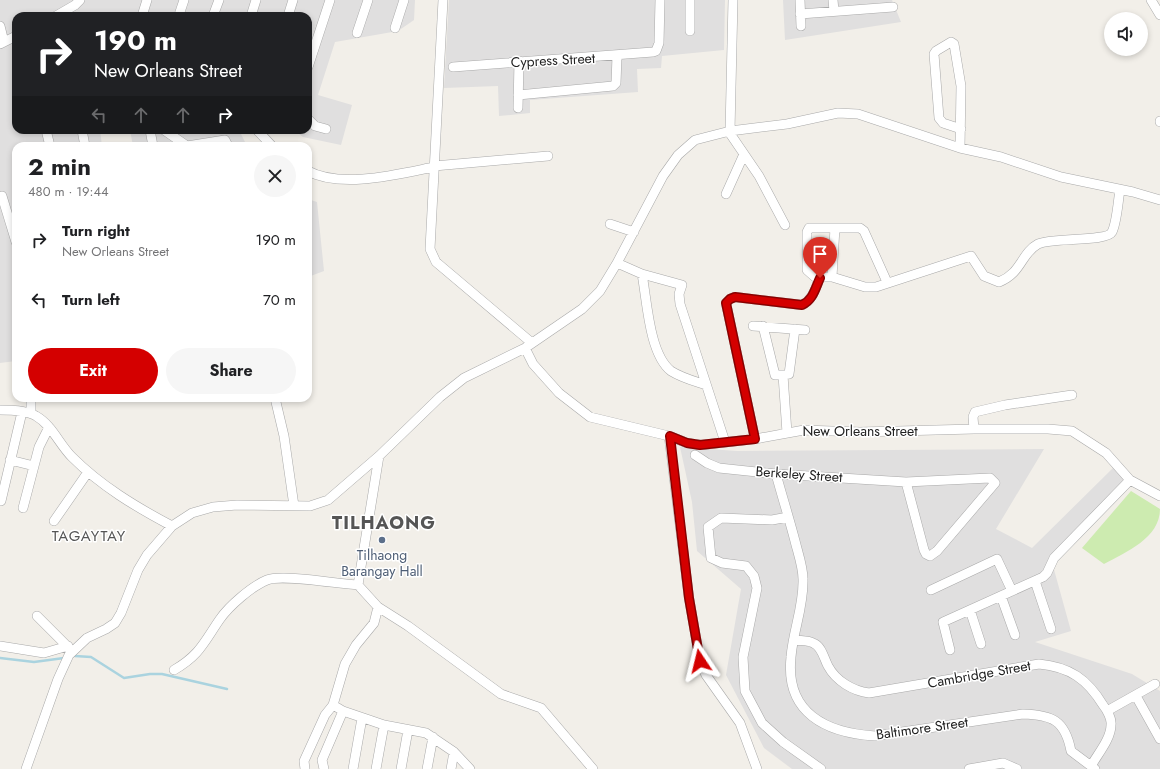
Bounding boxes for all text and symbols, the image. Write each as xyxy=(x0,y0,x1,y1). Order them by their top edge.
map controls xyxy=(1104,12,1148,56)
button: sound xyxy=(1104,12,1148,56)
text: 190 m xyxy=(94,20,177,61)
icon: right xyxy=(28,28,80,80)
street label: Cypress Street xyxy=(510,48,596,72)
text: New Orleans Street xyxy=(94,58,242,84)
icon: left xyxy=(88,104,110,126)
icon: ahead xyxy=(130,104,152,126)
icon: ahead xyxy=(172,104,194,126)
icon: right xyxy=(214,104,236,126)
text: 2 min xyxy=(28,149,91,184)
button: close xyxy=(254,155,296,197)
text: 480 m · 19:44 xyxy=(28,182,109,201)
text: Turn right xyxy=(62,220,130,242)
icon: right xyxy=(28,229,50,251)
text: 190 m xyxy=(255,229,296,251)
pin xyxy=(803,237,837,278)
text: New Orleans Street xyxy=(62,242,169,261)
icon: arrive xyxy=(809,243,831,265)
icon: left xyxy=(28,289,50,311)
text: Turn left xyxy=(62,289,120,311)
text: 70 m xyxy=(263,289,296,311)
button: Exit xyxy=(28,348,158,394)
button: Share xyxy=(166,348,296,394)
street label: New Orleans Street xyxy=(802,421,918,441)
street label: Berkeley Street xyxy=(755,461,844,487)
district label: TILHAONG xyxy=(332,510,436,536)
district label: TAGAYTAY xyxy=(52,525,126,547)
marker: Tilhaong Barangay Hall xyxy=(377,535,387,545)
place label: Tilhaong Barangay Hall xyxy=(341,545,423,581)
position arrow xyxy=(679,640,721,682)
street label: Cambridge Street xyxy=(926,655,1033,693)
street label: Baltimore Street xyxy=(875,712,970,744)

